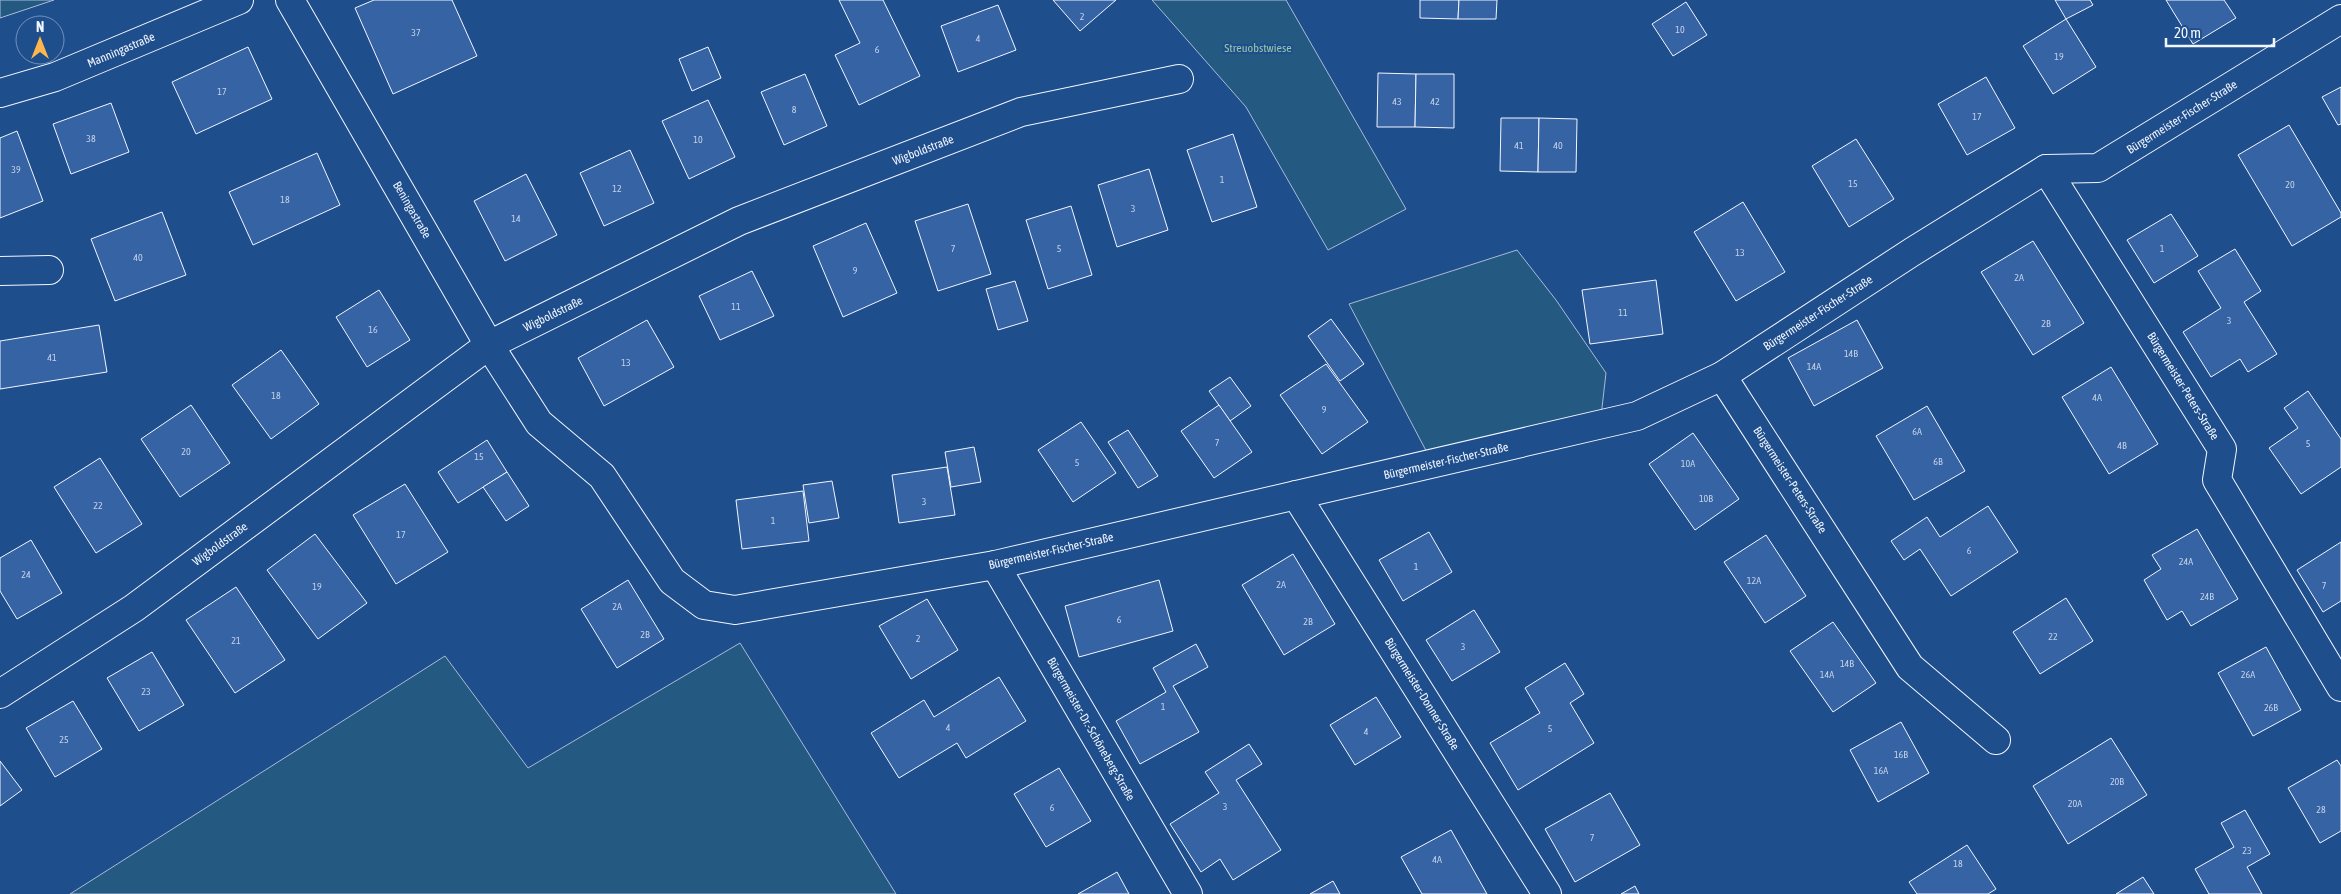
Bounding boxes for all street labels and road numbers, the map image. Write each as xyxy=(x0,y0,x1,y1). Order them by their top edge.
street label: Manningastraße xyxy=(85,29,157,71)
street label: Bürgermeister-Fischer-Straße xyxy=(2124,77,2240,157)
street label: Wigboldstraße xyxy=(890,132,956,168)
street label: Beningastraße xyxy=(390,179,434,241)
street label: Bürgermeister-Fischer-Straße xyxy=(1761,272,1875,354)
street label: Wigboldstraße xyxy=(521,294,585,334)
street label: Bürgermeister-Peters-Straße xyxy=(2144,330,2222,442)
street label: Bürgermeister-Peters-Straße xyxy=(1750,424,1830,536)
street label: Bürgermeister-Fischer-Straße xyxy=(1382,440,1510,482)
street label: Wigboldstraße xyxy=(190,519,250,569)
street label: Bürgermeister-Fischer-Straße xyxy=(987,530,1115,572)
street label: Bürgermeister-Donner-Straße xyxy=(1382,635,1462,753)
street label: Bürgermeister-Dr.-Schöneberg-Straße xyxy=(1044,655,1138,803)

